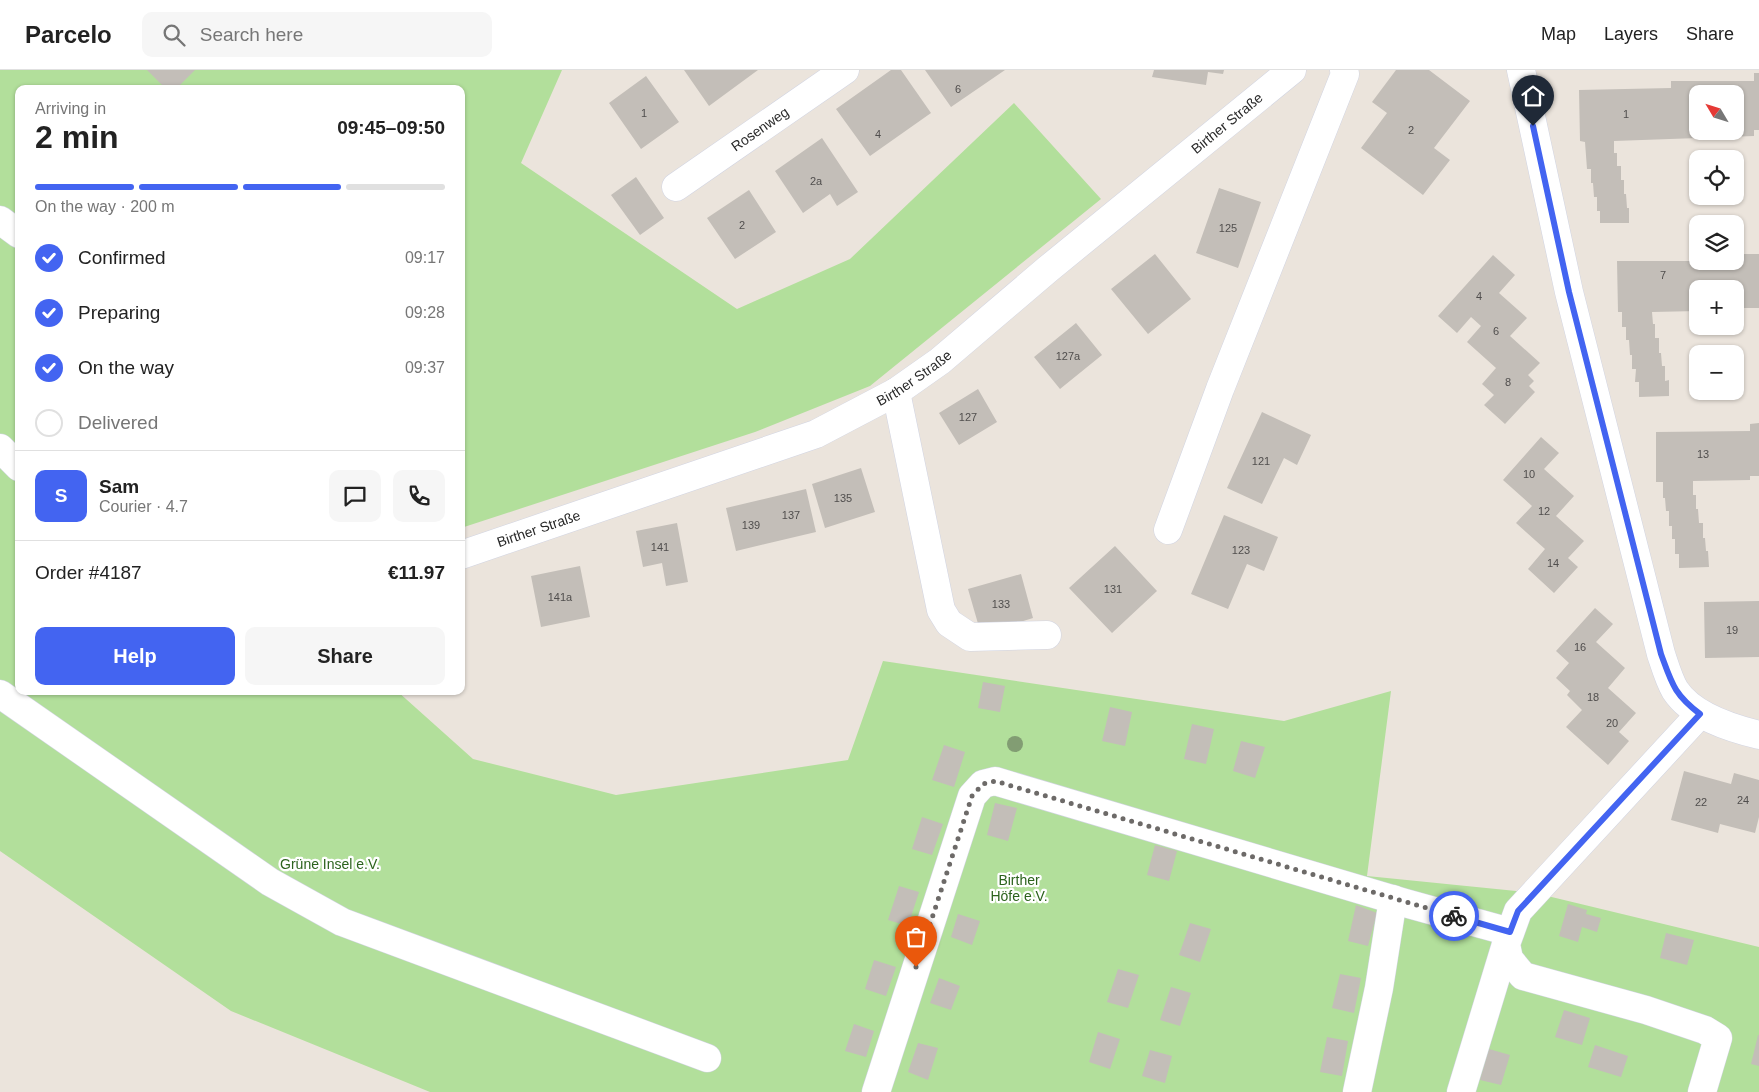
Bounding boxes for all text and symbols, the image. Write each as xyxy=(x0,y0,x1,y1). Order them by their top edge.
search box xyxy=(142,12,492,57)
text: Parcelo xyxy=(25,21,112,48)
icon: search xyxy=(160,21,188,49)
text: Search here xyxy=(200,24,303,45)
text: Map xyxy=(1541,24,1576,44)
text: Layers xyxy=(1604,24,1658,44)
text: Share xyxy=(1686,24,1734,44)
pin xyxy=(1512,75,1554,126)
icon: home xyxy=(1519,82,1547,110)
house number: 6 xyxy=(955,83,961,95)
north arrow xyxy=(1689,85,1744,140)
map controls xyxy=(1689,85,1744,400)
street label: Birther Straße xyxy=(1188,89,1266,157)
text: Arriving in xyxy=(35,100,106,117)
street label: Rosenweg xyxy=(728,104,792,154)
house number: 1 xyxy=(641,107,647,119)
house number: 1 xyxy=(1623,108,1629,120)
text: 09:45–09:50 xyxy=(337,117,445,138)
text: 2 min xyxy=(35,119,119,155)
house number: 2 xyxy=(1408,124,1414,136)
house number: 4 xyxy=(875,128,881,140)
button: locate xyxy=(1689,150,1744,205)
house number: 2a xyxy=(810,175,823,187)
text: On the way · 200 m xyxy=(35,198,175,215)
button: layers xyxy=(1689,215,1744,270)
house number: 2 xyxy=(739,219,745,231)
house number: 125 xyxy=(1219,222,1237,234)
icon: check xyxy=(35,244,63,272)
text: Confirmed xyxy=(78,247,166,268)
text: 09:17 xyxy=(405,249,445,266)
house number: 7 xyxy=(1660,269,1666,281)
button: + xyxy=(1689,280,1744,335)
house number: 4 xyxy=(1476,290,1482,302)
icon: check xyxy=(35,299,63,327)
text: Preparing xyxy=(78,302,160,323)
text: 09:28 xyxy=(405,304,445,321)
house number: 6 xyxy=(1493,325,1499,337)
button: − xyxy=(1689,345,1744,400)
street label: Birther Straße xyxy=(874,347,955,409)
house number: 127a xyxy=(1056,350,1081,362)
icon: check xyxy=(35,354,63,382)
text: On the way xyxy=(78,357,174,378)
text: 09:37 xyxy=(405,359,445,376)
house number: 8 xyxy=(1505,376,1511,388)
house number: 127 xyxy=(959,411,977,423)
text: Delivered xyxy=(78,412,158,433)
house number: 13 xyxy=(1697,448,1709,460)
house number: 121 xyxy=(1252,455,1270,467)
house number: 10 xyxy=(1523,468,1535,480)
button: chat xyxy=(329,470,381,522)
button: phone xyxy=(393,470,445,522)
text: Sam xyxy=(99,476,139,497)
text: S xyxy=(55,485,67,506)
house number: 135 xyxy=(834,492,852,504)
text: Courier · 4.7 xyxy=(99,498,188,515)
house number: 12 xyxy=(1538,505,1550,517)
street label: Birther Straße xyxy=(495,507,583,550)
house number: 137 xyxy=(782,509,800,521)
house number: 139 xyxy=(742,519,760,531)
house number: 141 xyxy=(651,541,669,553)
house number: 123 xyxy=(1232,544,1250,556)
house number: 14 xyxy=(1547,557,1559,569)
text: Order #4187 xyxy=(35,562,142,583)
text: €11.97 xyxy=(388,562,445,583)
house number: 131 xyxy=(1104,583,1122,595)
house number: 141a xyxy=(548,591,573,603)
house number: 133 xyxy=(992,598,1010,610)
house number: 19 xyxy=(1726,624,1738,636)
button: Help xyxy=(35,627,235,685)
button: Share xyxy=(245,627,445,685)
house number: 16 xyxy=(1574,641,1586,653)
house number: 18 xyxy=(1587,691,1599,703)
house number: 20 xyxy=(1606,717,1618,729)
house number: 24 xyxy=(1737,794,1749,806)
house number: 22 xyxy=(1695,796,1707,808)
park label: Grüne Insel e.V. xyxy=(280,856,380,872)
park label: Birther Höfe e.V. xyxy=(990,872,1048,904)
courier xyxy=(1429,891,1479,941)
icon: bike xyxy=(1440,902,1468,930)
pin xyxy=(895,916,937,967)
icon: bag xyxy=(902,923,930,951)

